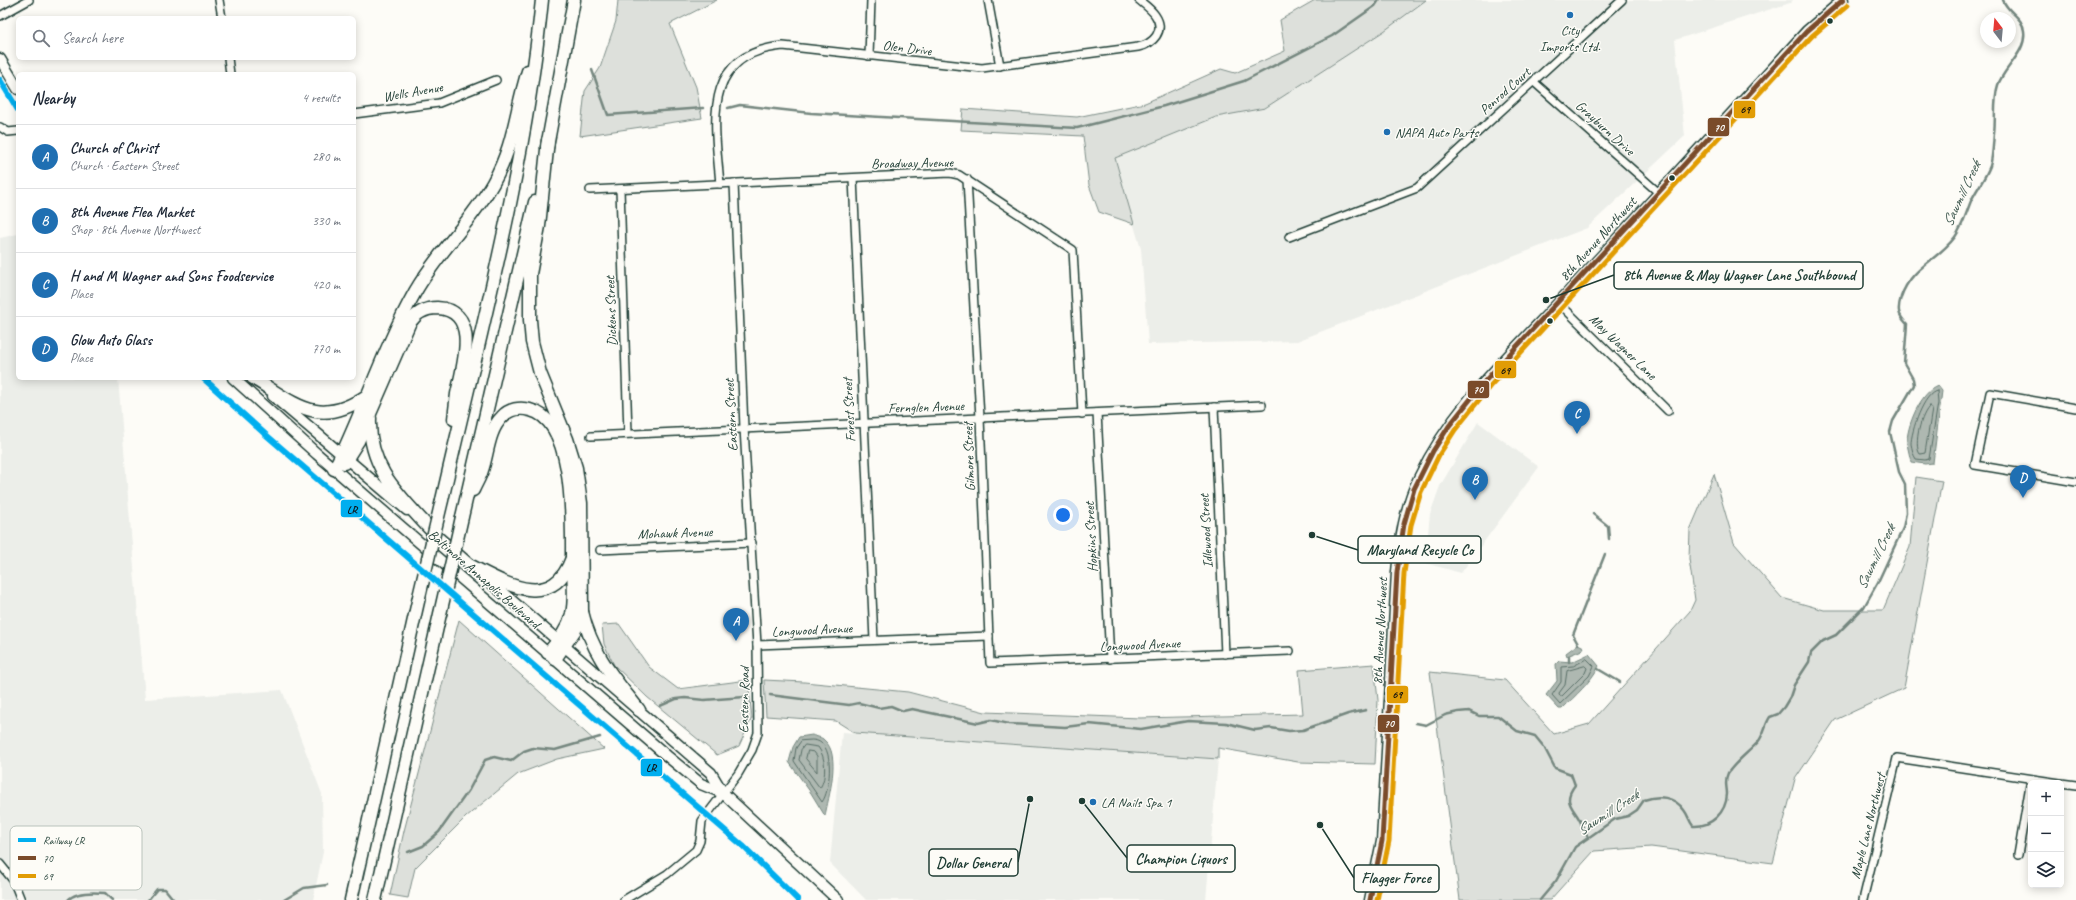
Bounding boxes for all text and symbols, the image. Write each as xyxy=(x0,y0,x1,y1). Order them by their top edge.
marker: City Imports Ltd. xyxy=(1565,10,1575,20)
north arrow xyxy=(1980,12,2016,48)
search box xyxy=(16,16,356,60)
unlabelled marker xyxy=(1825,16,1835,26)
place label: City Imports Ltd. xyxy=(1540,22,1600,55)
icon: search xyxy=(30,27,52,49)
text: Search here xyxy=(62,29,123,48)
street label: Olen Drive xyxy=(882,37,934,60)
street label: Penrod Court xyxy=(1476,63,1535,118)
street label: Wells Avenue xyxy=(382,78,445,106)
text: Nearby xyxy=(32,88,75,109)
text: 4 results xyxy=(302,90,340,106)
street label: Grayburn Drive xyxy=(1572,97,1639,160)
line badge: 69 xyxy=(1733,100,1756,119)
text: 69 xyxy=(1740,102,1751,116)
line badge: 70 xyxy=(1707,117,1730,137)
text: 70 xyxy=(1714,120,1725,134)
place label: NAPA Auto Parts xyxy=(1395,124,1479,141)
marker: NAPA Auto Parts xyxy=(1382,127,1392,137)
text: Church of Christ xyxy=(70,139,158,158)
text: A xyxy=(42,149,48,165)
text: 280 m xyxy=(312,149,340,165)
street label: Broadway Avenue xyxy=(871,154,954,172)
water label: Sawmill Creek xyxy=(1939,155,1987,230)
text: Church · Eastern Street xyxy=(70,158,179,174)
unlabelled marker xyxy=(1667,173,1677,183)
street label: 8th Avenue Northwest xyxy=(1556,193,1641,284)
text: 8th Avenue Flea Market xyxy=(70,203,194,222)
text: B xyxy=(42,213,48,229)
text: 330 m xyxy=(312,213,340,229)
text: Shop · 8th Avenue Northwest xyxy=(70,222,200,238)
callout: 8th Avenue & May Wagner Lane Southbound xyxy=(1614,262,1863,289)
text: 8th Avenue & May Wagner Lane Southbound xyxy=(1623,266,1858,285)
text: H and M Wagner and Sons Foodservice xyxy=(70,267,273,286)
street label: Dickens Street xyxy=(601,274,621,346)
text: C xyxy=(42,277,48,293)
text: 420 m xyxy=(312,277,340,293)
text: Place xyxy=(70,286,93,302)
street label: May Wagner Lane xyxy=(1586,311,1661,384)
unlabelled marker xyxy=(1545,316,1555,326)
text: Glow Auto Glass xyxy=(70,331,152,350)
text: D xyxy=(41,341,49,357)
text: 770 m xyxy=(312,341,340,357)
text: Place xyxy=(70,350,93,366)
line badge: 69 xyxy=(1494,360,1517,379)
text: 69 xyxy=(1500,363,1511,377)
street label: Forest Street xyxy=(839,375,859,442)
street label: Eastern Street xyxy=(721,377,741,452)
line badge: 70 xyxy=(1467,380,1490,399)
text: 70 xyxy=(1473,382,1484,396)
street label: Fernglen Avenue xyxy=(888,397,966,417)
pin: C xyxy=(1564,401,1590,434)
street label: Gilmore Street xyxy=(959,420,979,492)
pin: D xyxy=(2010,465,2036,498)
pin: B xyxy=(1462,467,1488,500)
street label: Idlewood Street xyxy=(1196,492,1216,568)
line badge: LR xyxy=(340,499,363,518)
street label: Hopkins Street xyxy=(1081,500,1101,573)
text: LR xyxy=(347,502,359,516)
your location xyxy=(1053,505,1073,525)
water label: Sawmill Creek xyxy=(1852,518,1901,592)
street label: Mohawk Avenue xyxy=(637,523,714,543)
street label: Baltimore Annapolis Boulevard xyxy=(425,526,545,634)
callout: Maryland Recycle Co xyxy=(1358,536,1481,563)
text: Maryland Recycle Co xyxy=(1367,541,1475,560)
street label: 8th Avenue Northwest xyxy=(1369,576,1391,685)
pin: A xyxy=(723,608,749,641)
street label: Longwood Avenue xyxy=(771,619,854,641)
street label: Longwood Avenue xyxy=(1099,634,1182,656)
street label: Eastern Road xyxy=(735,664,753,733)
line badge: 69 xyxy=(1386,685,1409,704)
text: 69 xyxy=(1392,687,1403,701)
line badge: 70 xyxy=(1377,714,1400,733)
text: 70 xyxy=(1384,716,1395,730)
line badge: LR xyxy=(640,758,663,777)
text: LR xyxy=(646,760,658,774)
street label: Maple Lane Northwest xyxy=(1847,769,1890,880)
map controls xyxy=(2028,780,2064,888)
button: + xyxy=(2028,780,2064,816)
water label: Sawmill Creek xyxy=(1574,784,1645,840)
place label: LA Nails Spa 1 xyxy=(1101,794,1172,811)
marker: LA Nails Spa 1 xyxy=(1088,797,1098,807)
button: − xyxy=(2028,816,2064,852)
legend xyxy=(10,826,142,890)
text: Railway LR xyxy=(43,833,86,847)
callout: Champion Liquors xyxy=(1127,845,1235,872)
callout: Dollar General xyxy=(929,849,1018,876)
text: Champion Liquors xyxy=(1135,850,1228,869)
text: 70 xyxy=(43,851,54,865)
button: layers xyxy=(2028,852,2064,888)
text: Dollar General xyxy=(936,854,1013,873)
callout: Flagger Force xyxy=(1354,865,1439,892)
text: 69 xyxy=(43,869,54,883)
text: Flagger Force xyxy=(1361,869,1433,888)

